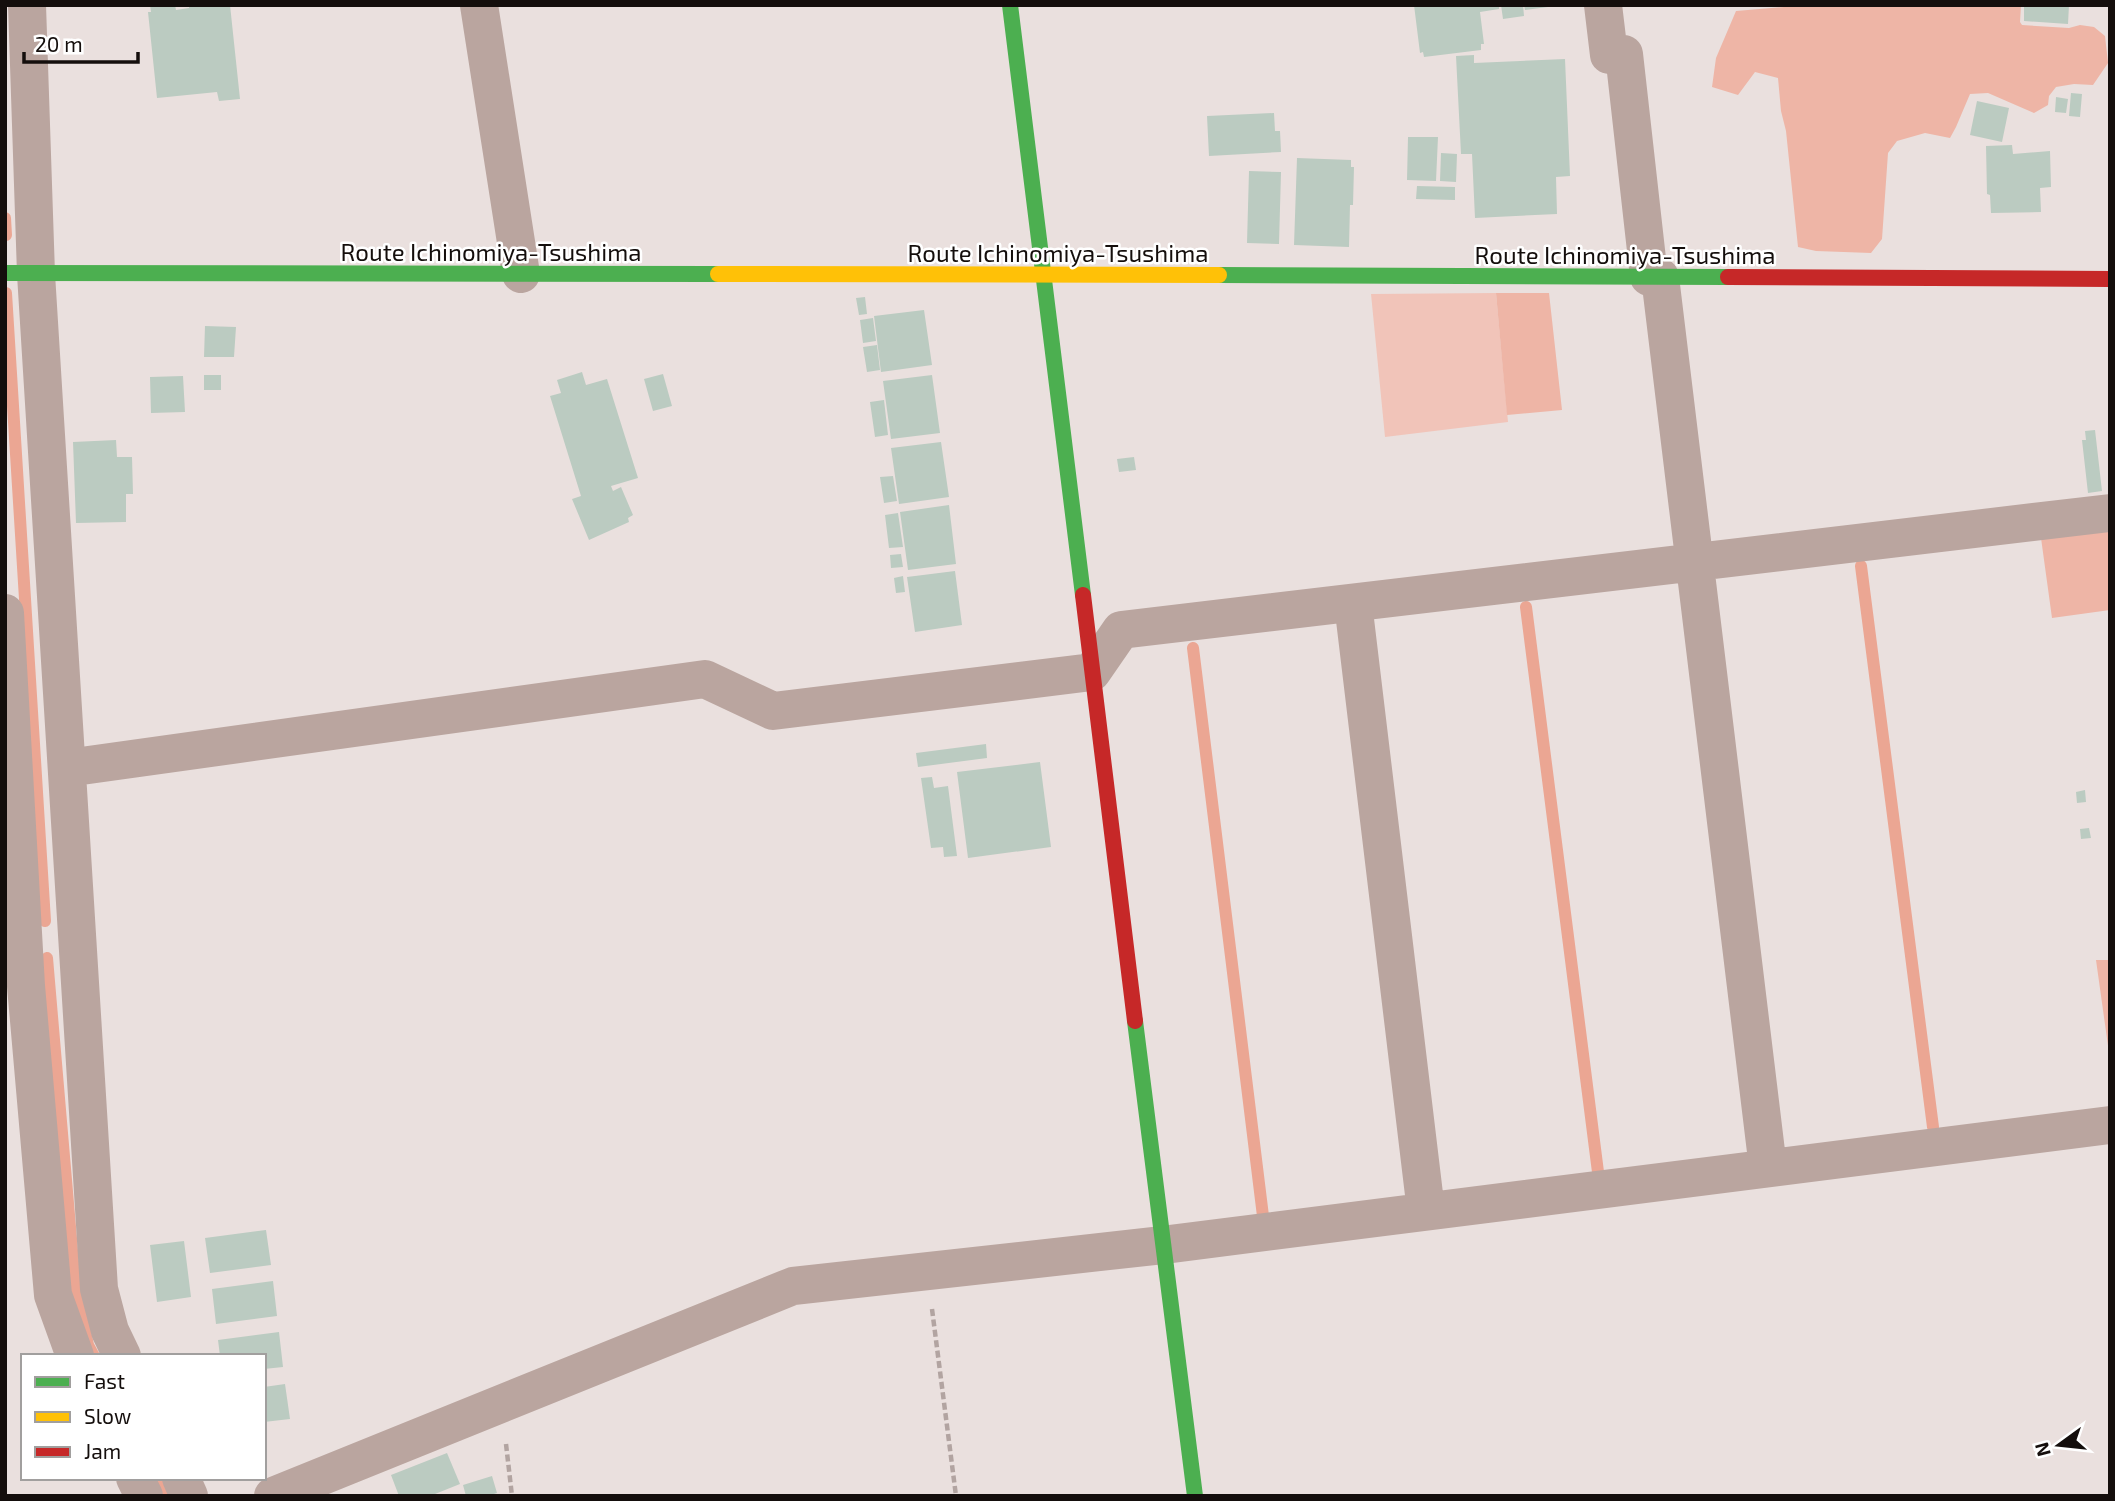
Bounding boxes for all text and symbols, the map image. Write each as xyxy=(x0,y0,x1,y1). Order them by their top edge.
scale bar xyxy=(24,21,138,65)
text: 20 m xyxy=(35,31,83,56)
street label: Route Ichinomiya-Tsushima xyxy=(341,237,641,266)
street label: Route Ichinomiya-Tsushima xyxy=(908,238,1208,267)
street label: Route Ichinomiya-Tsushima xyxy=(1475,240,1775,269)
legend xyxy=(21,1354,266,1480)
text: Fast xyxy=(84,1368,125,1393)
text: Slow xyxy=(84,1403,131,1428)
north arrow xyxy=(2024,1410,2094,1480)
text: Jam xyxy=(84,1438,121,1463)
text: N xyxy=(2029,1440,2055,1459)

